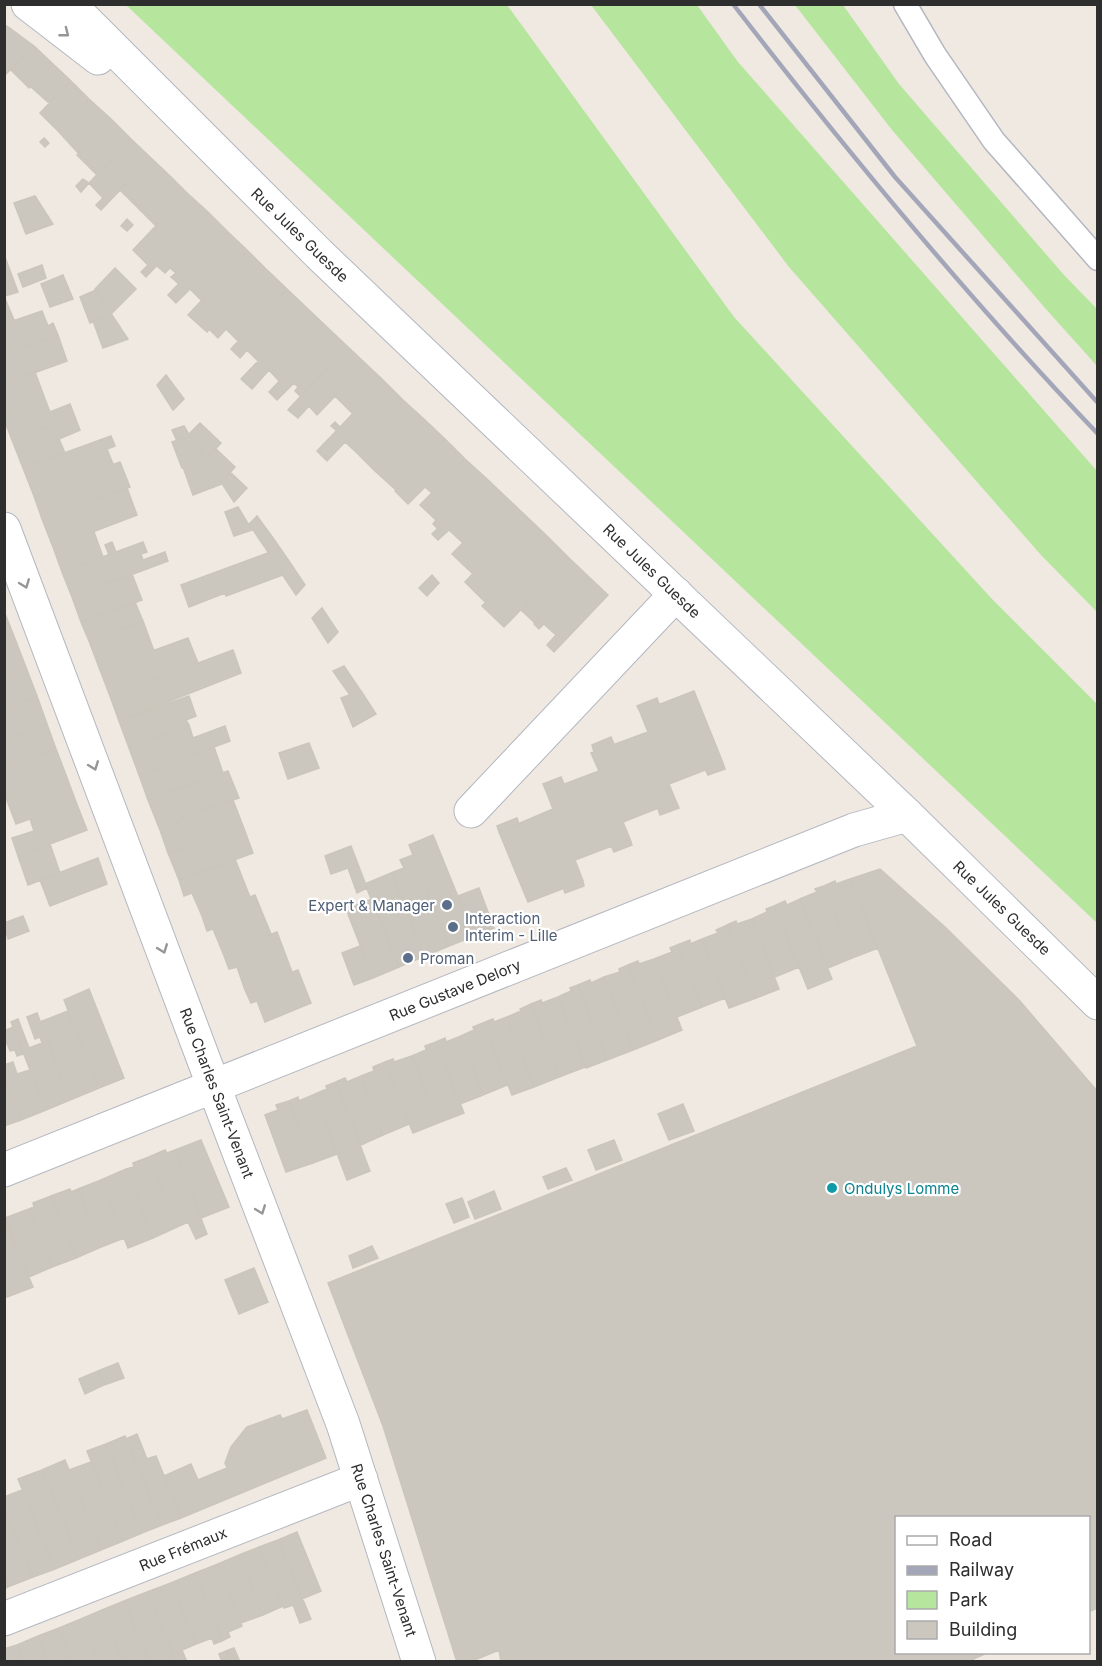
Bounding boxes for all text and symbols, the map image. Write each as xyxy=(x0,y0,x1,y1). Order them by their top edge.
one-way arrow xyxy=(58,25,69,36)
street label: Rue Jules Guesde xyxy=(247,184,353,286)
street label: Rue Jules Guesde xyxy=(599,520,705,622)
one-way arrow xyxy=(18,578,30,589)
one-way arrow xyxy=(87,760,99,771)
street label: Rue Jules Guesde xyxy=(949,857,1055,959)
place label: Expert & Manager xyxy=(308,896,435,915)
marker: Expert & Manager xyxy=(440,898,454,912)
place label: Interaction Interim - Lille xyxy=(465,909,558,945)
marker: Interaction Interim - Lille xyxy=(446,920,460,934)
one-way arrow xyxy=(155,943,168,953)
place label: Proman xyxy=(420,949,474,968)
marker: Proman xyxy=(401,951,415,965)
street label: Rue Gustave Delory xyxy=(386,955,524,1025)
street label: Rue Charles Saint-Venant xyxy=(176,1005,258,1181)
place label: Ondulys Lomme xyxy=(844,1179,959,1198)
marker: Ondulys Lomme xyxy=(825,1181,839,1195)
one-way arrow xyxy=(254,1204,267,1214)
street label: Rue Charles Saint-Venant xyxy=(347,1461,421,1639)
legend xyxy=(895,1516,1090,1654)
street label: Rue Frémaux xyxy=(136,1523,230,1575)
text: Road xyxy=(949,1529,992,1550)
text: Railway xyxy=(949,1559,1014,1580)
text: Park xyxy=(949,1589,988,1610)
text: Building xyxy=(949,1619,1017,1640)

